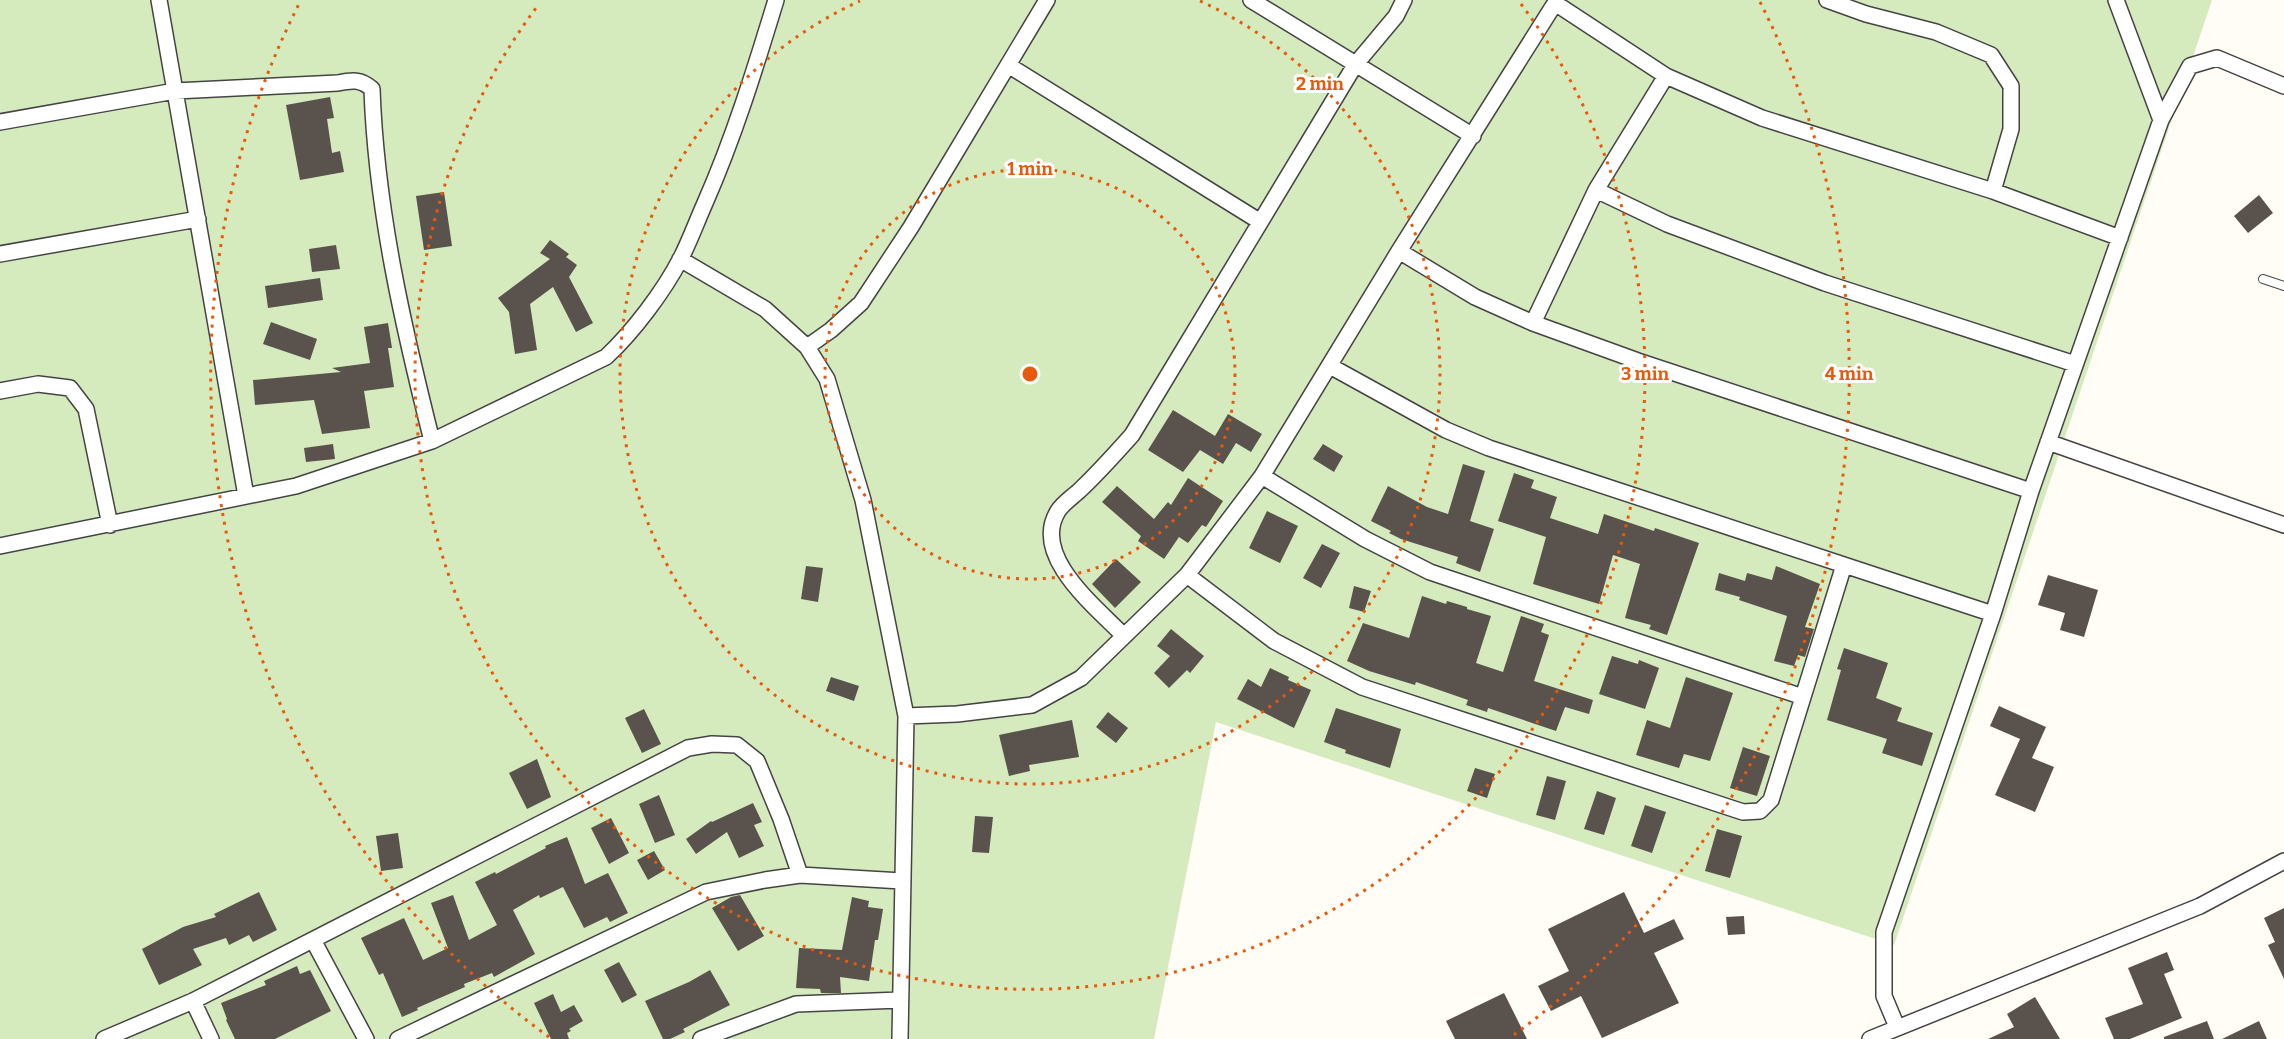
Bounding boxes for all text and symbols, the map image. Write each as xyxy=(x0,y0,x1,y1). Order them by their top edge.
text: 2 min xyxy=(1296,73,1344,95)
text: 1 min xyxy=(1007,158,1053,180)
text: 3 min xyxy=(1621,363,1669,385)
text: 4 min xyxy=(1825,363,1874,385)
centre of rings xyxy=(1020,364,1040,384)

